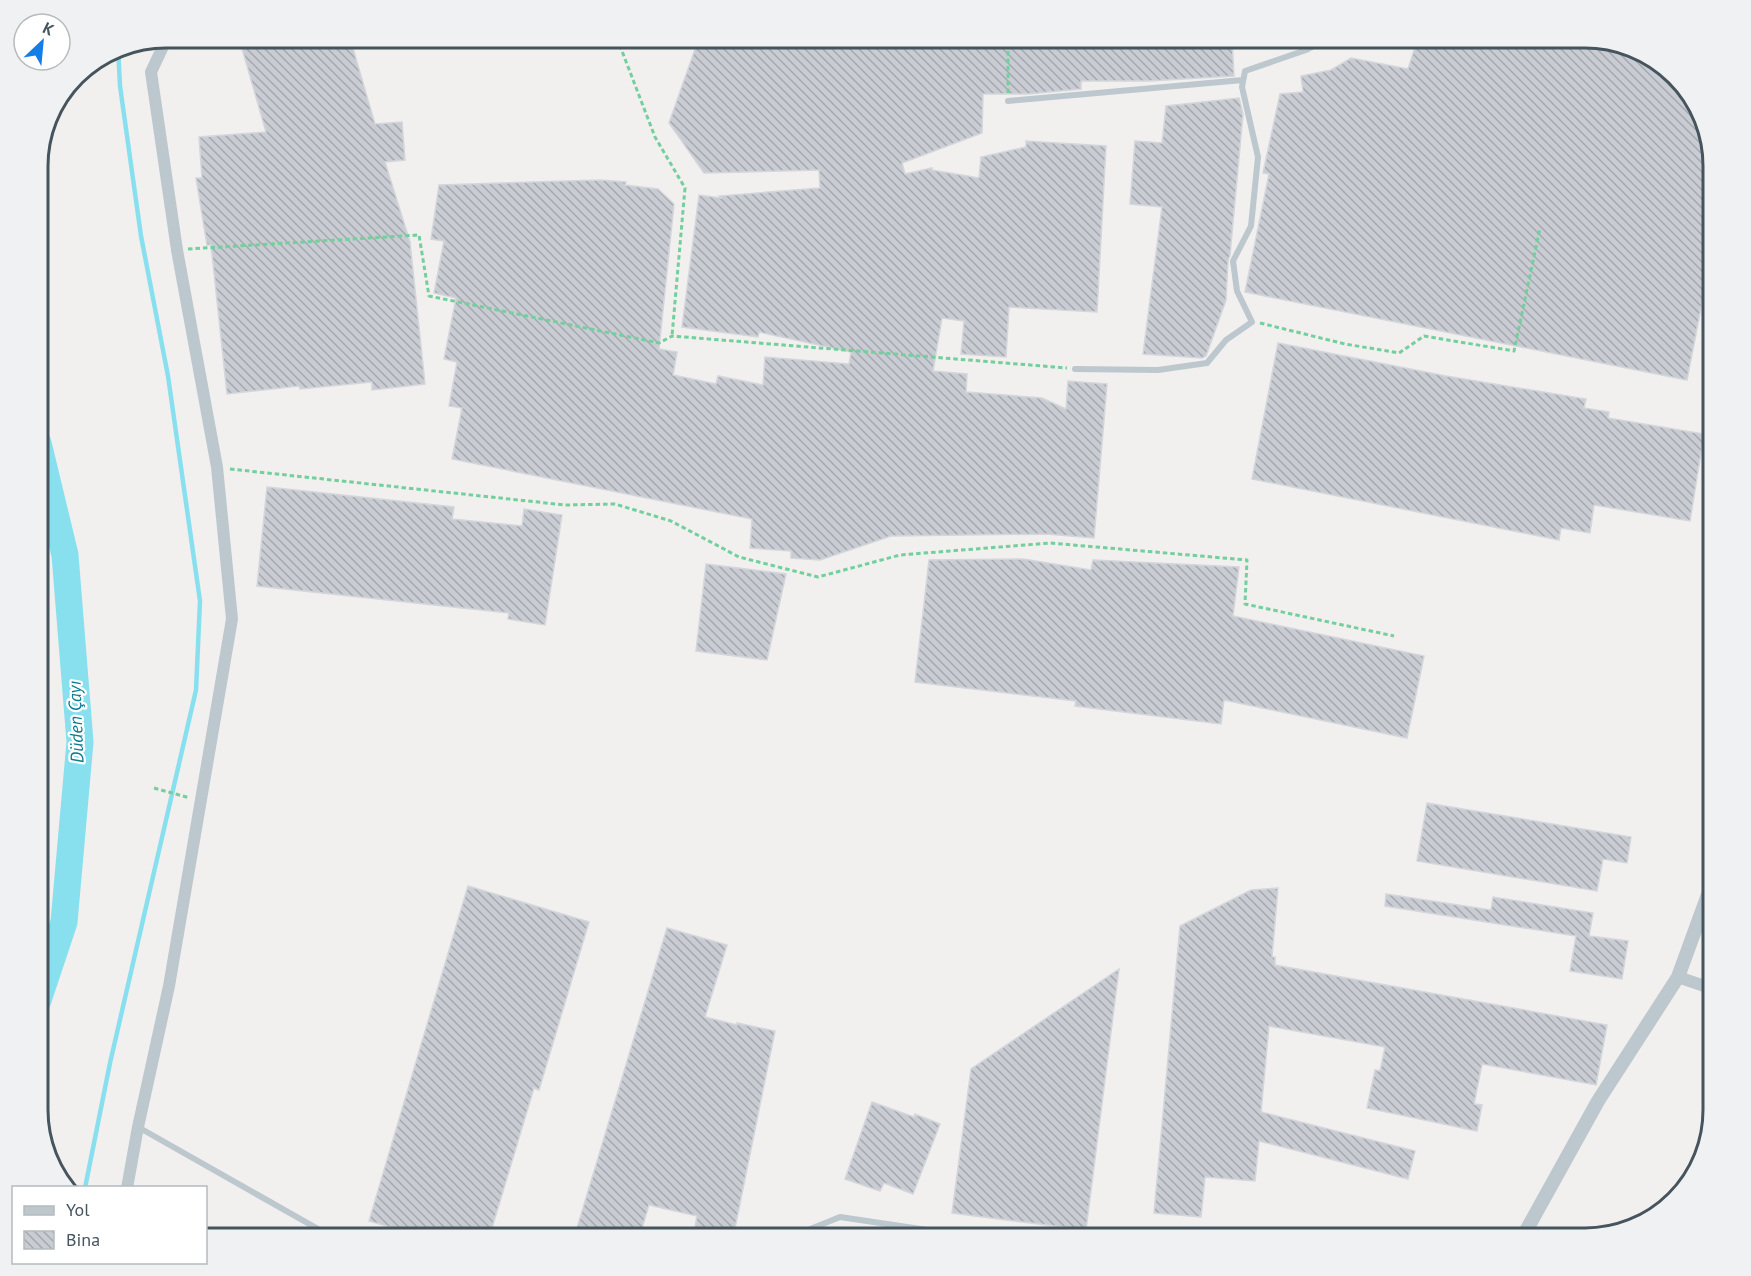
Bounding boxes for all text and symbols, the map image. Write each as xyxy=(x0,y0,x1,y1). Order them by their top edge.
north arrow xyxy=(12,12,72,72)
text: K xyxy=(40,17,57,40)
water label: Düden Çayı xyxy=(63,680,88,764)
legend xyxy=(12,1186,207,1264)
text: Yol xyxy=(66,1198,90,1221)
text: Bina xyxy=(66,1228,100,1251)

